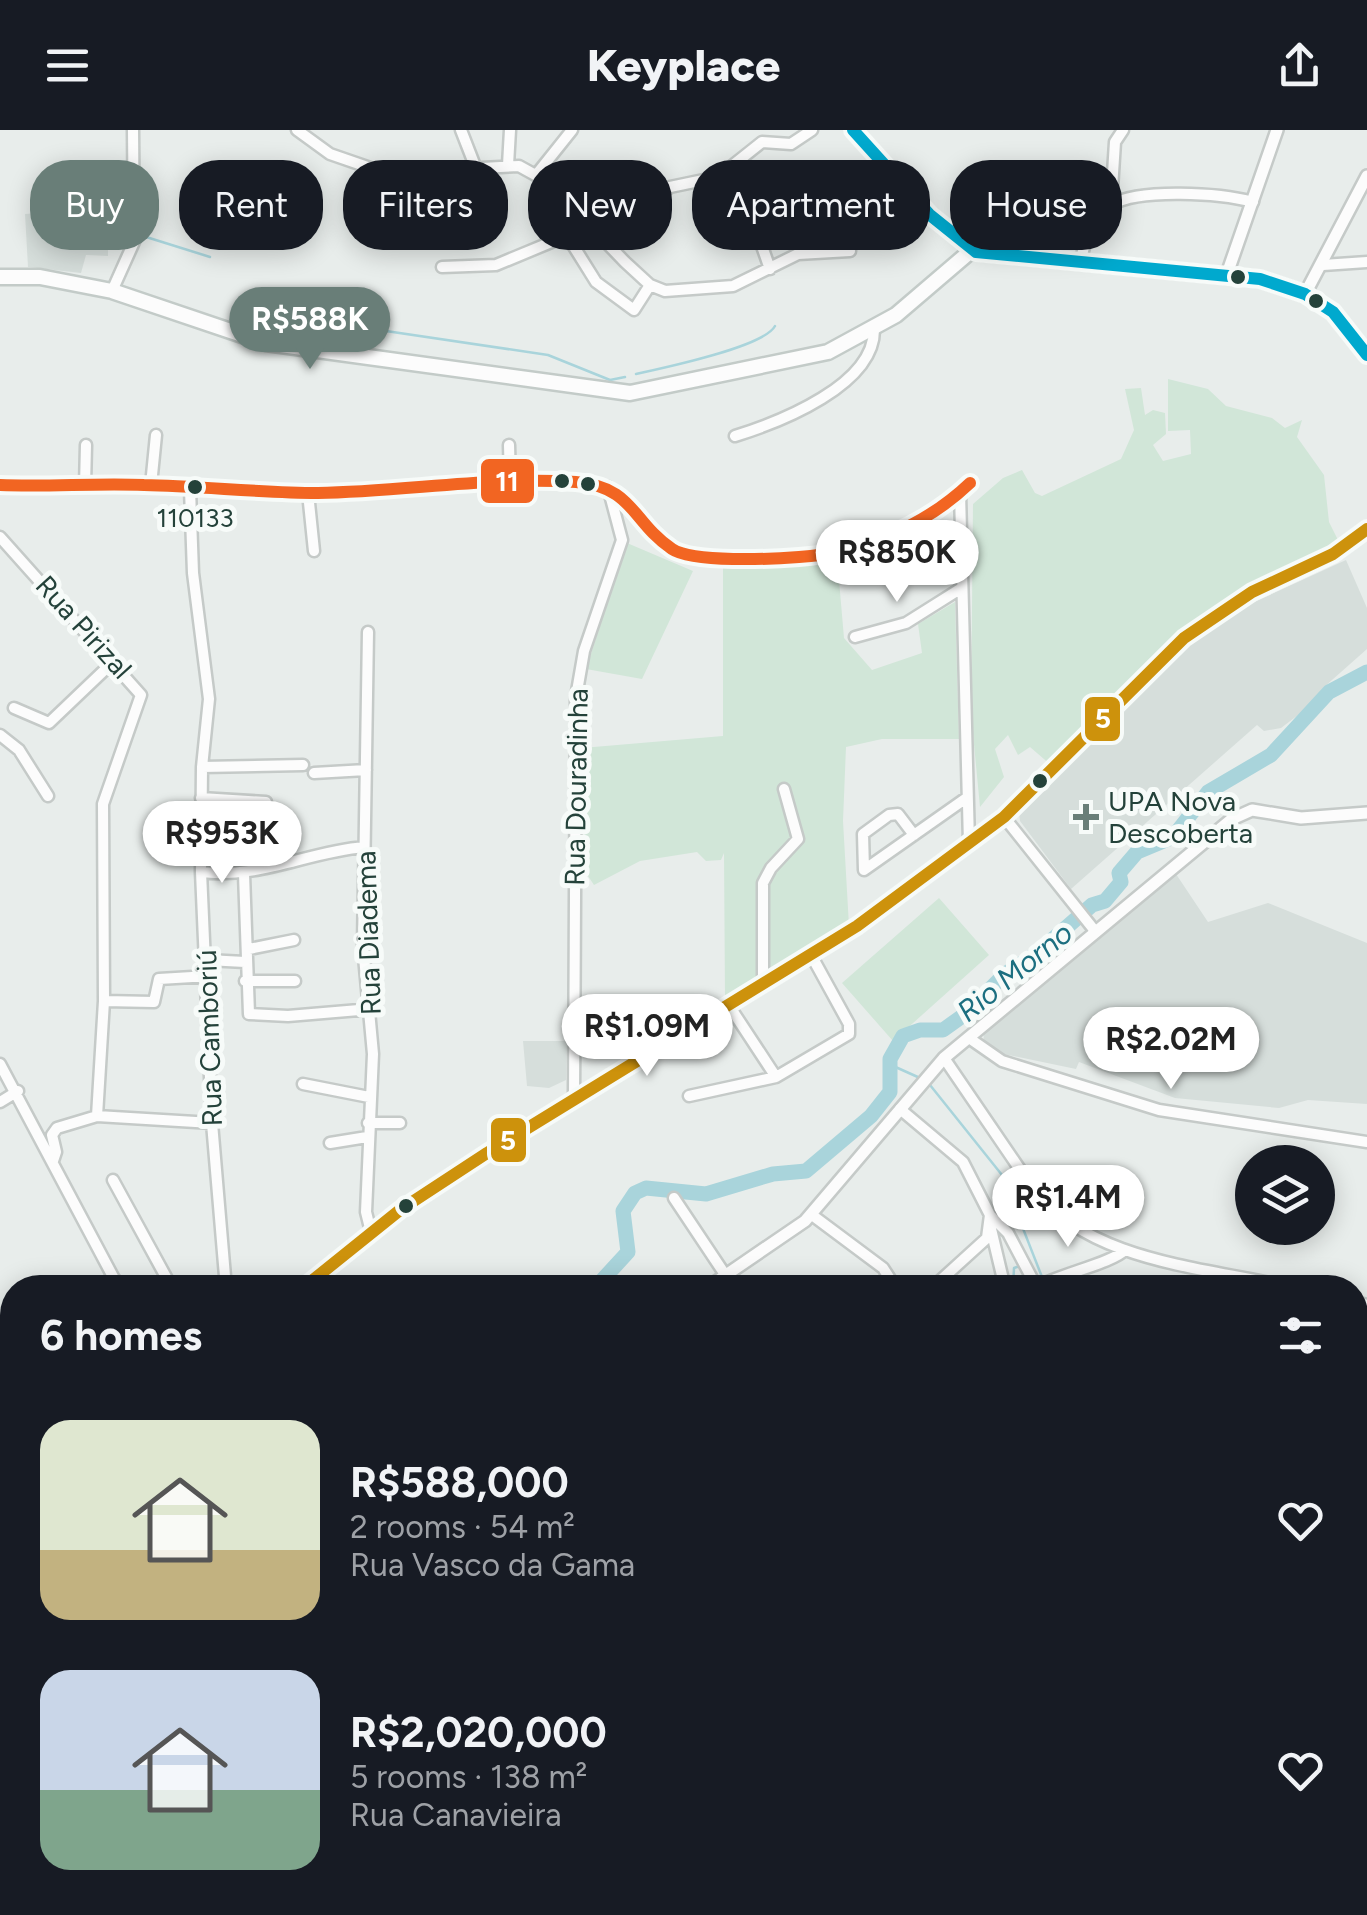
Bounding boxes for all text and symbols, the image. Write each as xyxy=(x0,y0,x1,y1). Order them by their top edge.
icon: menu xyxy=(40,38,95,93)
text: Keyplace xyxy=(587,38,780,92)
icon: share xyxy=(1272,38,1327,93)
chip: Buy xyxy=(30,160,159,250)
chip: Rent xyxy=(179,160,323,250)
chip: Filters xyxy=(343,160,508,250)
chip: New xyxy=(528,160,672,250)
chip: Apartment xyxy=(692,160,930,250)
chip: House xyxy=(950,160,1122,250)
unlabelled marker xyxy=(1228,267,1248,287)
pin: R$588K xyxy=(229,287,391,372)
unlabelled marker xyxy=(1306,291,1326,311)
text: R$588K xyxy=(251,300,369,338)
line badge: 11 xyxy=(479,457,536,505)
text: 11 xyxy=(495,464,519,498)
unlabelled marker xyxy=(552,471,572,491)
unlabelled marker xyxy=(578,474,598,494)
marker: 110133 xyxy=(185,477,205,497)
place label: 110133 xyxy=(156,502,234,534)
pin: R$850K xyxy=(816,520,978,605)
text: R$850K xyxy=(838,533,956,571)
street label: Rua Pirizal xyxy=(29,568,139,686)
street label: Rua Douradinha xyxy=(557,688,595,886)
line badge: 5 xyxy=(1083,695,1122,743)
text: 5 xyxy=(1095,701,1111,735)
unlabelled marker xyxy=(1030,771,1050,791)
place label: UPA Nova Descoberta xyxy=(1108,784,1253,850)
pin: R$953K xyxy=(141,801,303,886)
marker: UPA Nova Descoberta xyxy=(1073,804,1099,830)
text: R$953K xyxy=(165,814,279,852)
street label: Rua Diadema xyxy=(348,850,388,1016)
water label: Rio Morno xyxy=(949,914,1080,1029)
street label: Rua Camboriú xyxy=(189,949,229,1127)
pin: R$1.09M xyxy=(555,994,739,1079)
text: R$1.09M xyxy=(584,1007,710,1045)
pin: R$2.02M xyxy=(1079,1007,1263,1092)
text: R$2.02M xyxy=(1105,1020,1237,1058)
line badge: 5 xyxy=(489,1116,528,1164)
text: 5 xyxy=(500,1123,516,1157)
map controls xyxy=(1235,1145,1335,1245)
button: layers xyxy=(1235,1145,1335,1245)
pin: R$1.4M xyxy=(987,1165,1149,1250)
text: R$1.4M xyxy=(1014,1178,1122,1216)
unlabelled marker xyxy=(396,1196,416,1216)
icon: filters xyxy=(1273,1308,1328,1363)
text: 6 homes xyxy=(40,1310,202,1361)
text: R$588,000 xyxy=(350,1457,569,1508)
icon: home xyxy=(120,1460,240,1580)
icon: heart xyxy=(1273,1493,1328,1548)
text: 2 rooms · 54 m² xyxy=(350,1508,575,1546)
text: Rua Vasco da Gama xyxy=(350,1546,635,1584)
text: R$2,020,000 xyxy=(350,1707,607,1758)
icon: home xyxy=(120,1710,240,1830)
icon: heart xyxy=(1273,1743,1328,1798)
text: 5 rooms · 138 m² xyxy=(350,1758,587,1796)
text: Rua Canavieira xyxy=(350,1796,562,1834)

